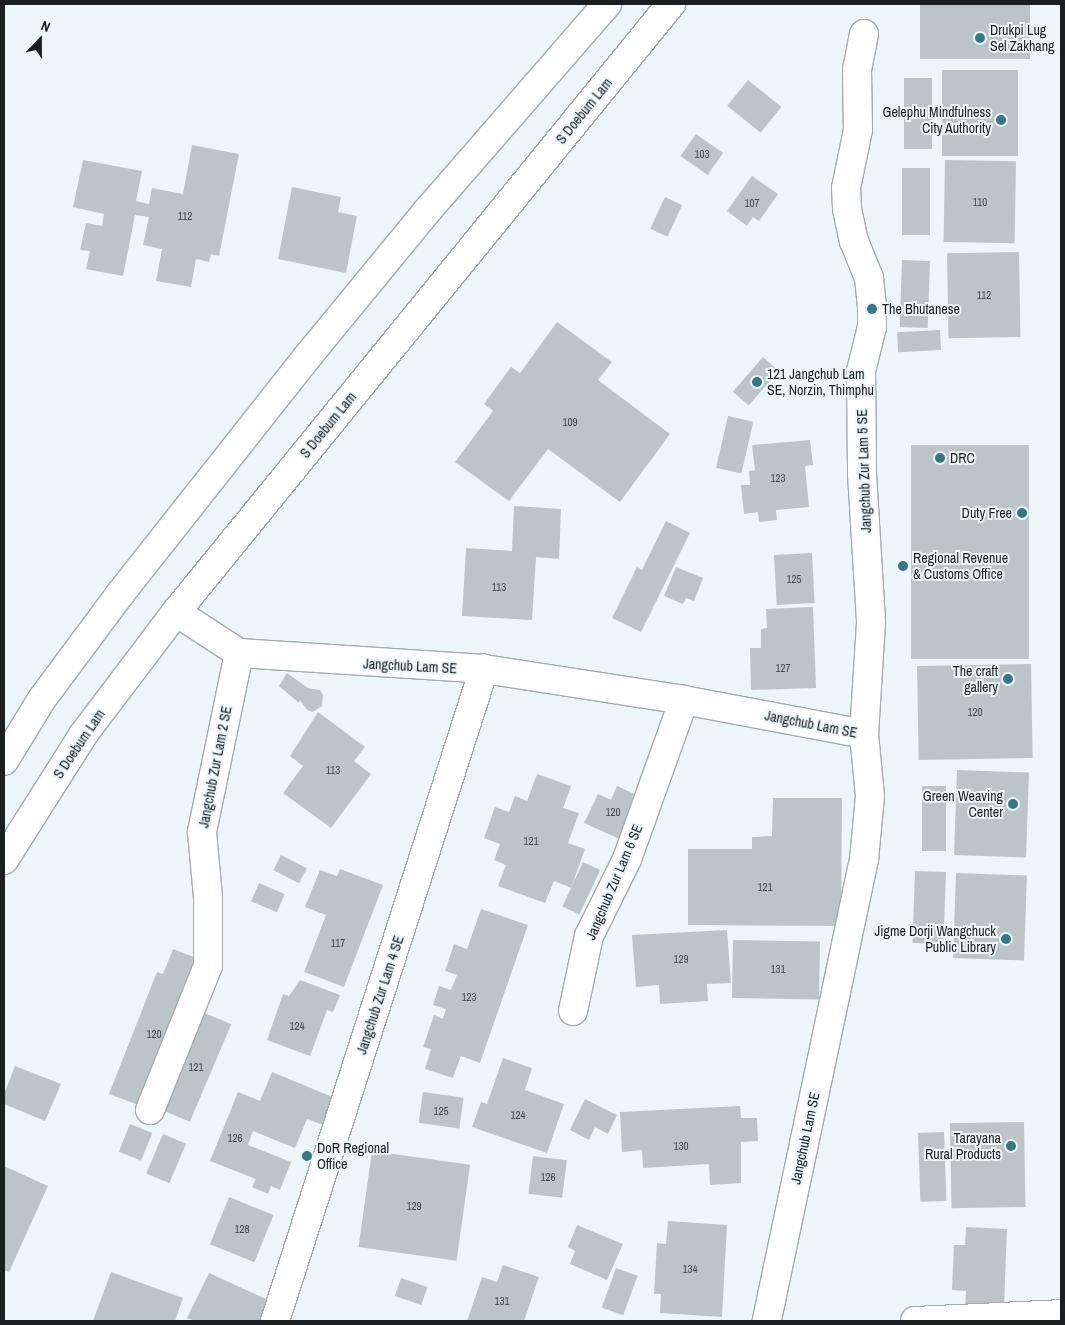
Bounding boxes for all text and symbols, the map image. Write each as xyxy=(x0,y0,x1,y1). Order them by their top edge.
north arrow xyxy=(15,15,65,65)
text: N xyxy=(38,16,53,36)
place label: Drukpi Lug Sel Zakhang xyxy=(990,22,1054,54)
marker: Drukpi Lug Sel Zakhang xyxy=(974,32,986,44)
street label: S Doebum Lam xyxy=(552,75,616,147)
place label: Gelephu Mindfulness City Authority xyxy=(883,104,991,136)
marker: Gelephu Mindfulness City Authority xyxy=(995,114,1007,126)
house number: 103 xyxy=(694,147,710,161)
house number: 110 xyxy=(973,195,987,209)
house number: 107 xyxy=(744,196,760,210)
house number: 112 xyxy=(178,209,192,223)
house number: 112 xyxy=(977,288,991,302)
place label: The Bhutanese xyxy=(882,301,960,317)
marker: The Bhutanese xyxy=(866,303,878,315)
place label: 121 Jangchub Lam SE, Norzin, Thimphu xyxy=(767,366,874,398)
marker: 121 Jangchub Lam SE, Norzin, Thimphu xyxy=(751,376,763,388)
street label: S Doebum Lam xyxy=(296,389,360,461)
street label: Jangchub Zur Lam 5 SE xyxy=(853,409,875,533)
house number: 109 xyxy=(562,415,578,429)
place label: DRC xyxy=(950,450,975,466)
marker: DRC xyxy=(934,452,946,464)
house number: 123 xyxy=(770,471,786,485)
place label: Duty Free xyxy=(962,505,1012,521)
marker: Duty Free xyxy=(1016,507,1028,519)
place label: Regional Revenue & Customs Office xyxy=(913,550,1008,582)
marker: Regional Revenue & Customs Office xyxy=(897,560,909,572)
house number: 125 xyxy=(786,572,802,586)
house number: 113 xyxy=(492,580,506,594)
street label: Jangchub Lam SE xyxy=(363,655,457,677)
house number: 127 xyxy=(775,661,791,675)
place label: The craft gallery xyxy=(953,663,998,696)
marker: The craft gallery xyxy=(1002,673,1014,685)
street label: Jangchub Zur Lam 2 SE xyxy=(195,705,235,829)
house number: 120 xyxy=(967,705,983,719)
street label: S Doebum Lam xyxy=(50,706,108,782)
street label: Jangchub Lam SE xyxy=(763,707,859,741)
house number: 113 xyxy=(326,763,340,777)
place label: Green Weaving Center xyxy=(923,788,1003,820)
marker: Green Weaving Center xyxy=(1007,798,1019,810)
house number: 120 xyxy=(605,805,621,819)
street label: Jangchub Zur Lam 6 SE xyxy=(582,822,646,942)
house number: 121 xyxy=(523,834,539,848)
house number: 121 xyxy=(757,880,773,894)
place label: Jigme Dorji Wangchuck Public Library xyxy=(875,923,996,956)
marker: Jigme Dorji Wangchuck Public Library xyxy=(1000,933,1012,945)
street label: Jangchub Zur Lam 4 SE xyxy=(353,934,407,1056)
house number: 117 xyxy=(331,936,345,950)
house number: 129 xyxy=(673,952,689,966)
house number: 131 xyxy=(770,962,786,976)
house number: 123 xyxy=(461,990,477,1004)
house number: 124 xyxy=(289,1019,305,1033)
house number: 120 xyxy=(146,1027,162,1041)
house number: 121 xyxy=(188,1060,204,1074)
street label: Jangchub Lam SE xyxy=(787,1090,823,1186)
house number: 125 xyxy=(433,1104,449,1118)
house number: 124 xyxy=(510,1108,526,1122)
place label: Tarayana Rural Products xyxy=(925,1130,1001,1162)
house number: 126 xyxy=(227,1131,243,1145)
house number: 130 xyxy=(673,1139,689,1153)
place label: DoR Regional Office xyxy=(317,1140,389,1172)
marker: Tarayana Rural Products xyxy=(1005,1140,1017,1152)
marker: DoR Regional Office xyxy=(301,1150,313,1162)
house number: 126 xyxy=(540,1170,556,1184)
house number: 129 xyxy=(406,1199,422,1213)
house number: 128 xyxy=(234,1222,250,1236)
house number: 134 xyxy=(682,1262,698,1276)
house number: 131 xyxy=(494,1294,510,1308)

